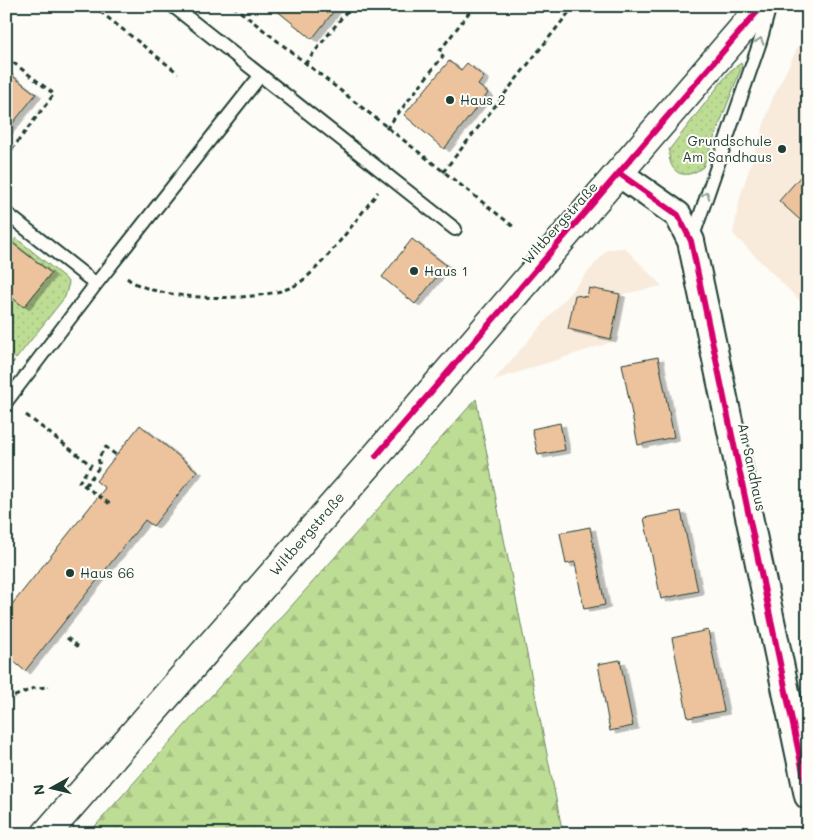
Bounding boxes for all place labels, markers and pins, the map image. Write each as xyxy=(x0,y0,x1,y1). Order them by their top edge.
place label: Haus 2 xyxy=(460,90,505,109)
marker: Haus 2 xyxy=(444,94,456,106)
place label: Grundschule Am Sandhaus xyxy=(682,131,772,166)
marker: Grundschule Am Sandhaus xyxy=(776,143,788,155)
place label: Haus 1 xyxy=(424,261,468,280)
marker: Haus 1 xyxy=(408,265,420,277)
place label: Haus 66 xyxy=(80,563,135,582)
marker: Haus 66 xyxy=(64,567,76,579)

